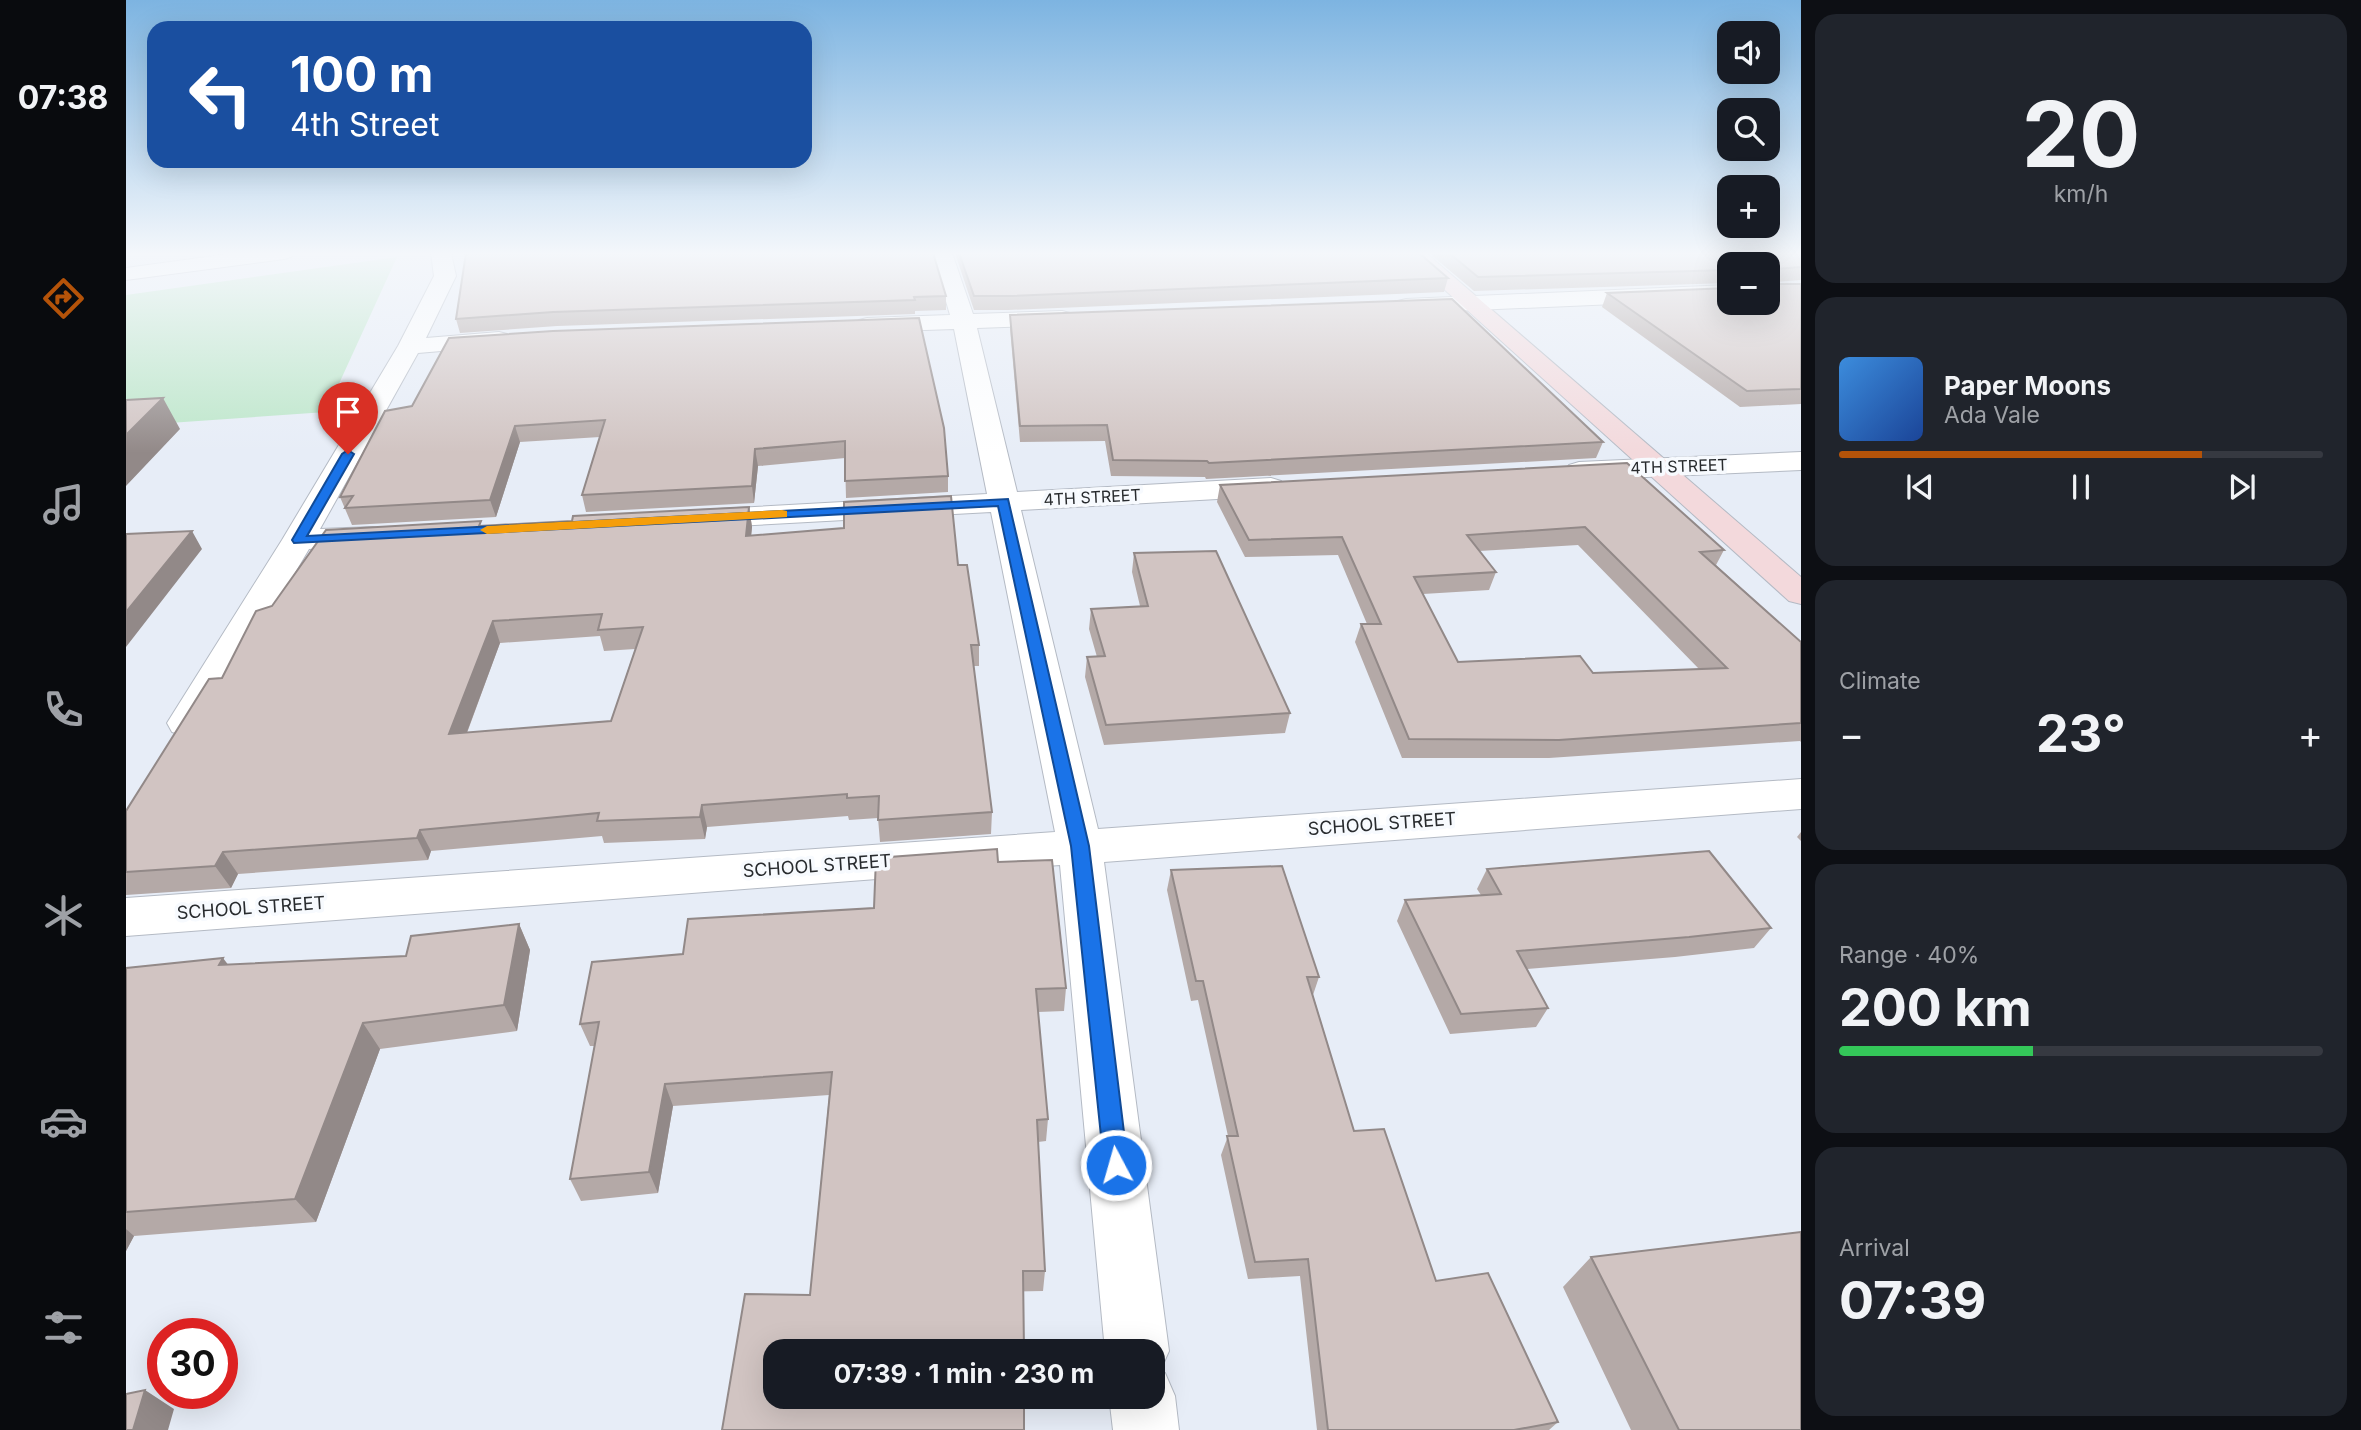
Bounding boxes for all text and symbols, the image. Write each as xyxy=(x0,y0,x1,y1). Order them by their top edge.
map controls xyxy=(1717,21,1780,315)
button: sound xyxy=(1717,21,1780,84)
text: 100 m xyxy=(290,45,434,104)
icon: left xyxy=(175,49,266,140)
text: 07:38 xyxy=(18,78,108,117)
text: 20 xyxy=(2022,79,2140,189)
button: search xyxy=(1717,98,1780,161)
text: 4th Street xyxy=(290,105,439,144)
button: + xyxy=(1717,175,1780,238)
text: km/h xyxy=(2054,180,2108,208)
button: − xyxy=(1717,252,1780,315)
icon: directions xyxy=(39,274,88,323)
text: Paper Moons xyxy=(1944,370,2111,401)
pin xyxy=(318,382,378,454)
icon: arrive xyxy=(329,393,367,431)
text: Ada Vale xyxy=(1944,401,2040,429)
street label: 4TH STREET xyxy=(1630,454,1728,478)
icon: previous xyxy=(1901,468,1939,506)
icon: pause xyxy=(2062,468,2100,506)
icon: next xyxy=(2223,468,2261,506)
icon: music xyxy=(39,480,88,529)
street label: 4TH STREET xyxy=(1043,484,1141,510)
text: Climate xyxy=(1839,667,1921,695)
icon: phone xyxy=(39,685,88,734)
text: 23° xyxy=(2036,702,2126,765)
text: − xyxy=(1839,711,1864,757)
text: + xyxy=(2298,711,2323,757)
street label: SCHOOL STREET xyxy=(1307,808,1457,839)
street label: SCHOOL STREET xyxy=(742,850,892,881)
icon: climate xyxy=(39,891,88,940)
street label: SCHOOL STREET xyxy=(176,892,326,923)
text: Range · 40% xyxy=(1839,941,1979,969)
text: 200 km xyxy=(1839,976,2032,1039)
icon: car xyxy=(39,1097,88,1146)
position arrow xyxy=(1079,1128,1153,1202)
text: Arrival xyxy=(1839,1234,1910,1262)
text: 07:39 xyxy=(1839,1269,1986,1332)
icon: filters xyxy=(39,1303,88,1352)
speed limit sign: 30 xyxy=(147,1318,238,1409)
text: 07:39 · 1 min · 230 m xyxy=(834,1358,1094,1389)

